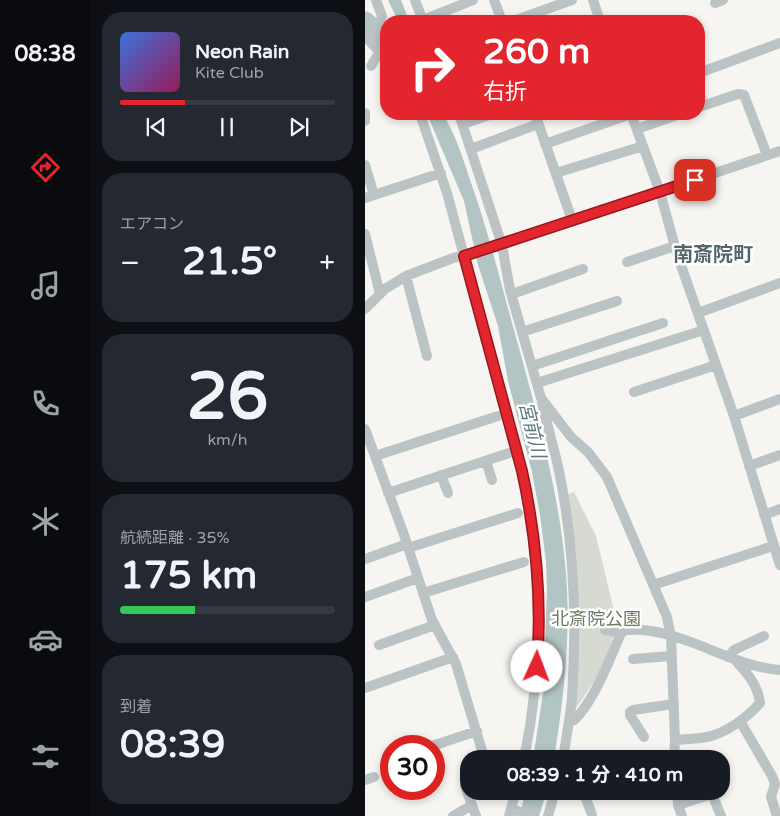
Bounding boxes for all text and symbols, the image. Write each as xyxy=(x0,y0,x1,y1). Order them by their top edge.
text: 260 m xyxy=(483,31,590,73)
icon: right xyxy=(400,35,465,100)
text: 08:38 xyxy=(15,41,75,67)
text: Neon Rain xyxy=(195,41,289,63)
text: Kite Club xyxy=(195,63,264,83)
text: 右折 xyxy=(483,79,527,105)
icon: previous xyxy=(142,113,170,141)
icon: pause xyxy=(213,113,241,141)
icon: next xyxy=(285,113,313,141)
icon: directions xyxy=(28,150,63,185)
pin xyxy=(674,159,716,201)
icon: arrive xyxy=(681,166,709,194)
text: エアコン xyxy=(120,214,184,234)
text: 21.5° xyxy=(182,239,277,285)
district label: 南斎院町 xyxy=(673,243,753,267)
text: − xyxy=(120,246,140,280)
text: + xyxy=(319,246,335,280)
icon: music xyxy=(28,268,63,303)
text: 26 xyxy=(187,358,268,437)
icon: phone xyxy=(28,386,63,421)
water label: 宮前川 xyxy=(514,400,550,462)
text: km/h xyxy=(207,430,248,450)
icon: climate xyxy=(28,504,63,539)
text: 航続距離 · 35% xyxy=(120,528,230,548)
text: 175 km xyxy=(120,553,257,599)
park label: 北斎院公園 xyxy=(551,608,641,630)
icon: car xyxy=(28,622,63,657)
position arrow xyxy=(510,640,562,692)
text: 到着 xyxy=(120,697,152,717)
text: 08:39 xyxy=(120,722,225,768)
speed limit sign: 30 xyxy=(380,735,445,800)
icon: filters xyxy=(28,739,63,774)
text: 08:39 · 1 分 · 410 m xyxy=(507,764,683,786)

